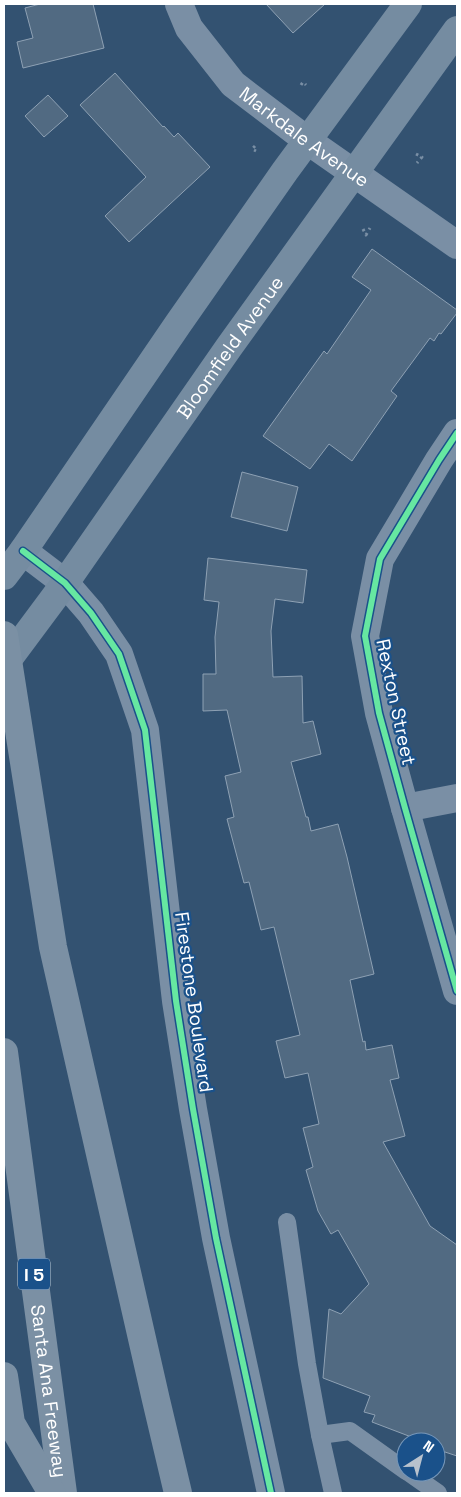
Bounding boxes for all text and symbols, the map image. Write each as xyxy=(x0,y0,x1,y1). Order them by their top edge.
street label: Markdale Avenue xyxy=(234,81,374,193)
street label: Bloomfield Avenue xyxy=(171,271,289,423)
street label: Rexton Street xyxy=(370,636,422,768)
street label: Firestone Boulevard xyxy=(169,910,219,1094)
road number: I 5 xyxy=(18,1258,50,1290)
street label: Santa Ana Freeway xyxy=(25,1303,73,1479)
north arrow xyxy=(396,1432,446,1482)
text: N xyxy=(420,1436,438,1457)

